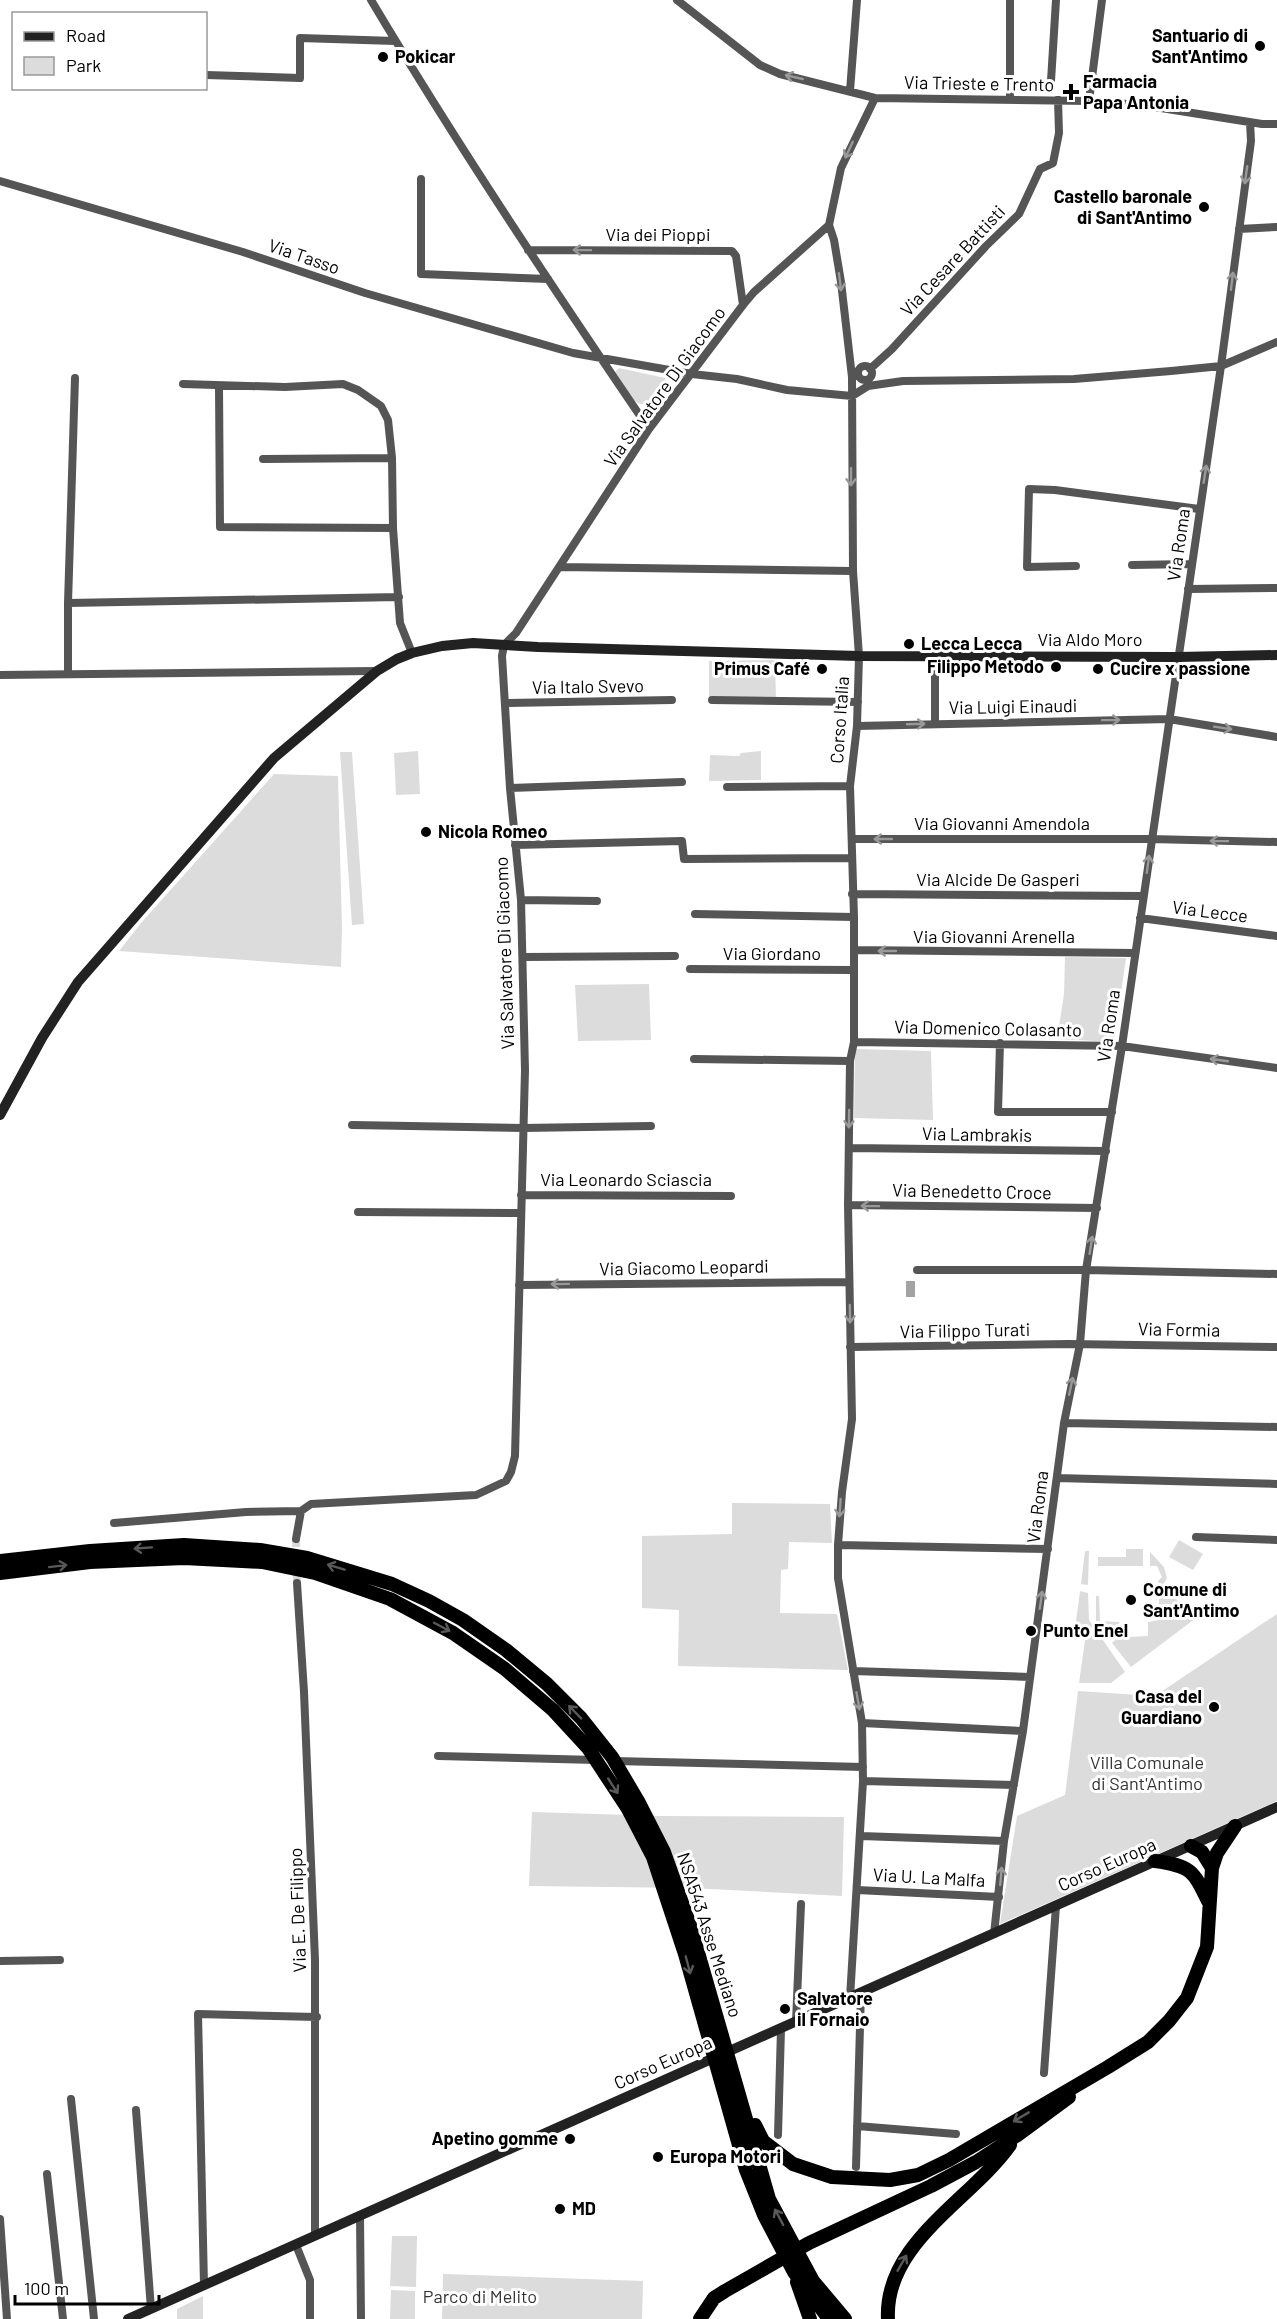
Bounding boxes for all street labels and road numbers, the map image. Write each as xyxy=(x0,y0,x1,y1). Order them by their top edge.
street label: Via Trieste e Trento xyxy=(904,71,1054,95)
street label: Via Cesare Battisti xyxy=(895,200,1009,320)
street label: Via dei Pioppi xyxy=(605,223,711,245)
street label: Via Tasso xyxy=(266,234,343,279)
street label: Via Salvatore Di Giacomo xyxy=(599,302,730,471)
street label: Via Roma xyxy=(1162,507,1194,582)
street label: Via Aldo Moro xyxy=(1037,628,1143,650)
street label: Via Italo Svevo xyxy=(532,674,644,698)
street label: Corso Italia xyxy=(825,675,853,764)
street label: Via Luigi Einaudi xyxy=(948,694,1078,718)
street label: Via Giovanni Amendola xyxy=(914,812,1090,834)
street label: Via Salvatore Di Giacomo xyxy=(490,856,518,1050)
street label: Via Alcide De Gasperi xyxy=(916,868,1080,890)
street label: Via Lecce xyxy=(1171,895,1249,927)
street label: Via Giovanni Arenella xyxy=(913,925,1075,947)
street label: Via Giordano xyxy=(723,942,821,964)
street label: Via Roma xyxy=(1092,988,1124,1063)
street label: Via Domenico Colasanto xyxy=(894,1015,1082,1041)
street label: Via Lambrakis xyxy=(922,1122,1032,1146)
street label: Via Leonardo Sciascia xyxy=(540,1168,712,1190)
street label: Via Benedetto Croce xyxy=(892,1179,1052,1203)
street label: Via Giacomo Leopardi xyxy=(599,1255,769,1279)
street label: Via Formia xyxy=(1138,1317,1220,1341)
street label: Via Filippo Turati xyxy=(900,1318,1030,1342)
street label: Via Roma xyxy=(1022,1469,1052,1544)
street label: Corso Europa xyxy=(1054,1833,1159,1896)
street label: Via E. De Filippo xyxy=(284,1847,310,1973)
street label: NSA543 Asse Mediano xyxy=(673,1849,747,2020)
street label: Via U. La Malfa xyxy=(872,1863,986,1891)
street label: Corso Europa xyxy=(610,2031,715,2094)

